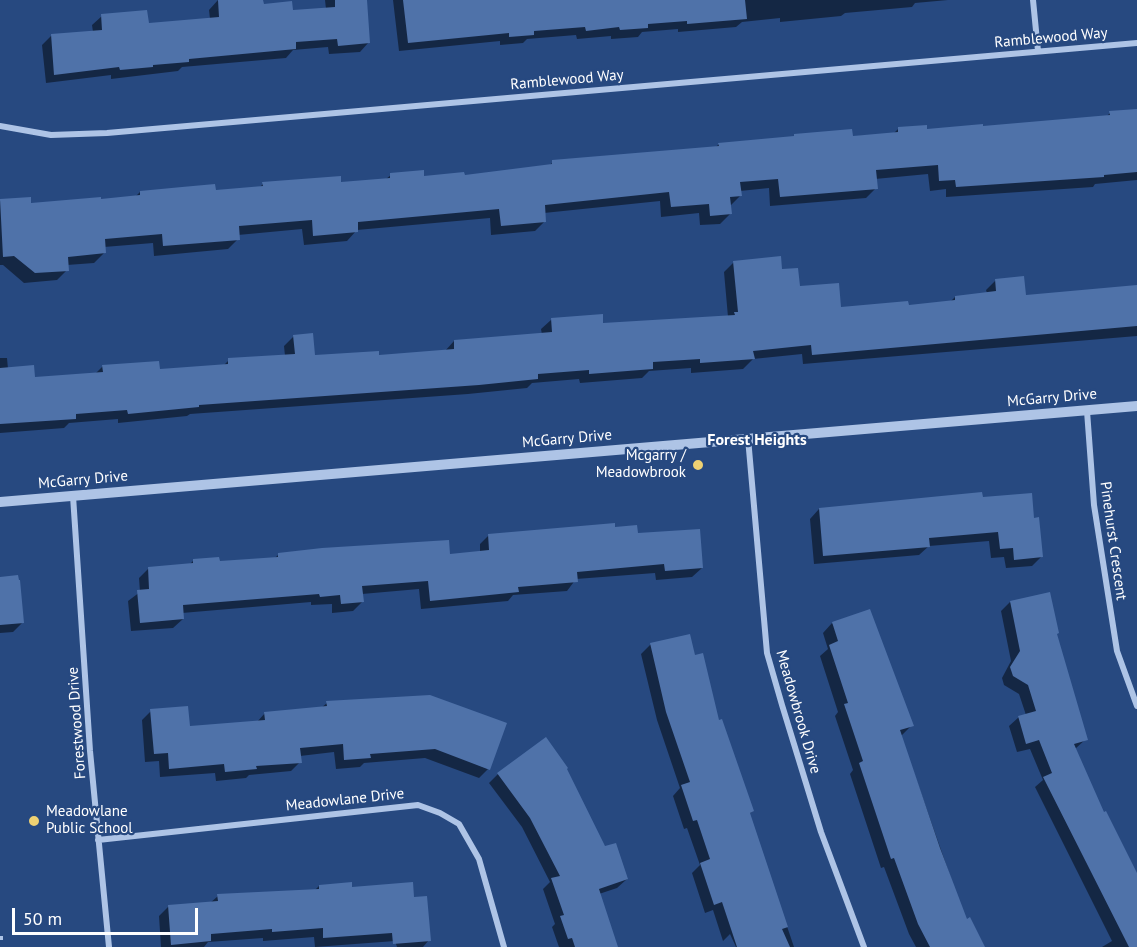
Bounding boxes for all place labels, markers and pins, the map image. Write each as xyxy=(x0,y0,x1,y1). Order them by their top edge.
place label: Mcgarry / Meadowbrook xyxy=(596,447,686,482)
marker: Mcgarry / Meadowbrook xyxy=(691,458,705,472)
place label: Meadowlane Public School xyxy=(46,803,133,838)
marker: Meadowlane Public School xyxy=(27,814,41,828)

